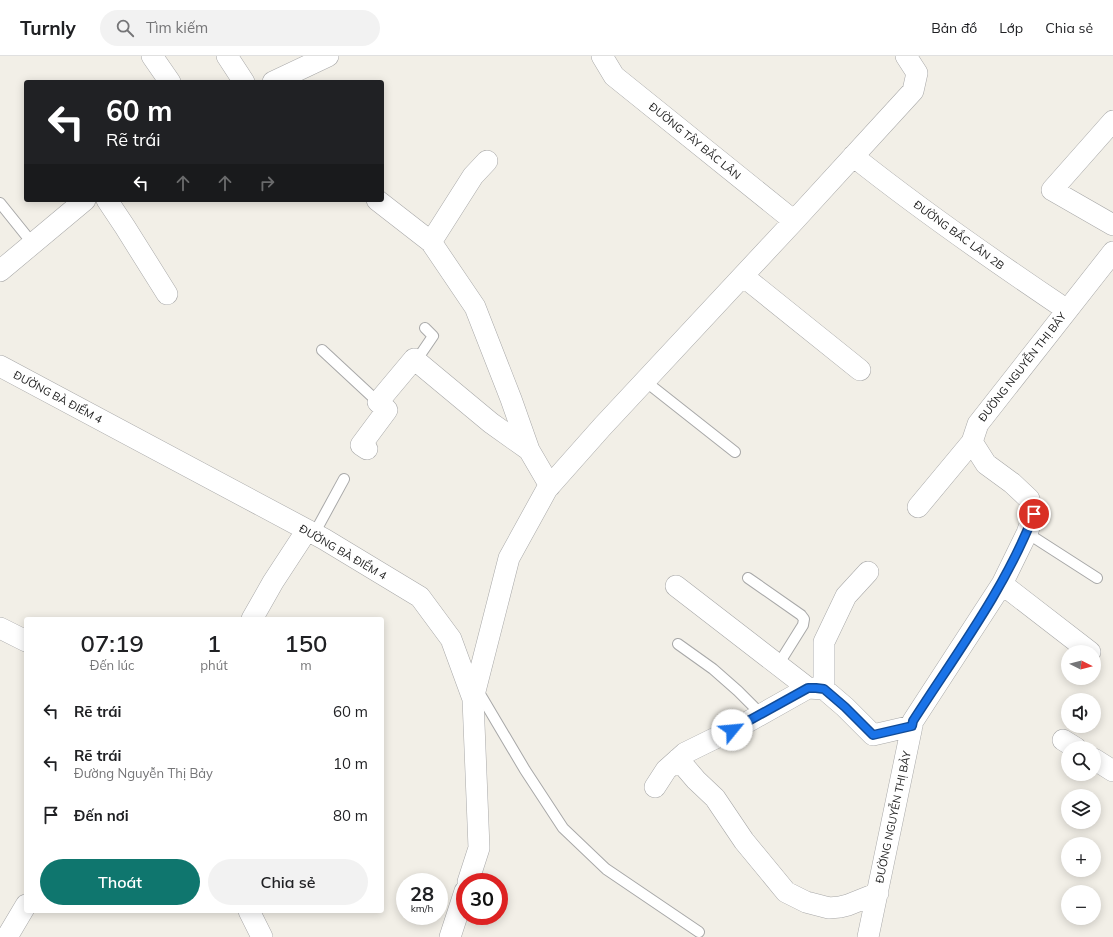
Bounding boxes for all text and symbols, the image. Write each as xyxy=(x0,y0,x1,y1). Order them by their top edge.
search box xyxy=(100,10,380,46)
text: Turnly xyxy=(20,16,76,40)
icon: search xyxy=(114,17,136,39)
text: Tìm kiếm xyxy=(146,18,208,37)
text: Bản đồ xyxy=(931,19,977,37)
text: Lớp xyxy=(999,19,1023,37)
text: Chia sẻ xyxy=(1045,19,1093,37)
text: 60 m xyxy=(106,93,172,128)
icon: left xyxy=(40,96,92,148)
street label: ĐƯỜNG TÂY BẮC LÂN xyxy=(646,99,744,182)
text: Rẽ trái xyxy=(106,128,161,151)
icon: left xyxy=(130,172,152,194)
icon: ahead xyxy=(172,172,194,194)
icon: ahead xyxy=(214,172,236,194)
icon: right xyxy=(256,172,278,194)
street label: ĐƯỜNG BẮC LÂN 2B xyxy=(911,197,1008,273)
street label: ĐƯỜNG NGUYỄN THỊ BẢY xyxy=(974,309,1069,424)
street label: ĐƯỜNG BÀ ĐIỂM 4 xyxy=(11,367,106,427)
pin xyxy=(1017,497,1051,531)
icon: arrive xyxy=(1023,503,1045,525)
street label: ĐƯỜNG BÀ ĐIỂM 4 xyxy=(297,520,390,583)
text: 07:19 xyxy=(81,628,144,658)
text: 1 xyxy=(207,628,221,658)
text: 150 xyxy=(284,628,327,658)
north arrow xyxy=(1061,645,1101,685)
map controls xyxy=(1061,645,1101,925)
text: Đến lúc xyxy=(90,657,135,673)
text: phút xyxy=(200,657,228,673)
text: m xyxy=(300,657,312,673)
button: sound xyxy=(1061,693,1101,733)
icon: left xyxy=(40,700,62,722)
text: Rẽ trái xyxy=(74,702,121,721)
text: 60 m xyxy=(333,702,368,721)
position arrow xyxy=(711,709,753,751)
button: search xyxy=(1061,741,1101,781)
text: Rẽ trái xyxy=(74,746,121,765)
street label: ĐƯỜNG NGUYỄN THỊ BẢY xyxy=(871,749,914,884)
icon: left xyxy=(40,752,62,774)
text: 10 m xyxy=(333,754,368,773)
text: Đường Nguyễn Thị Bảy xyxy=(74,765,213,781)
button: layers xyxy=(1061,789,1101,829)
icon: arrive xyxy=(40,804,62,826)
text: Đến nơi xyxy=(74,806,129,825)
text: 80 m xyxy=(333,806,368,825)
button: + xyxy=(1061,837,1101,877)
button: Thoát xyxy=(40,859,200,905)
button: Chia sẻ xyxy=(208,859,368,905)
speed limit sign: 30 xyxy=(456,873,508,925)
text: 28 xyxy=(410,881,434,906)
button: − xyxy=(1061,885,1101,925)
text: km/h xyxy=(411,902,433,915)

